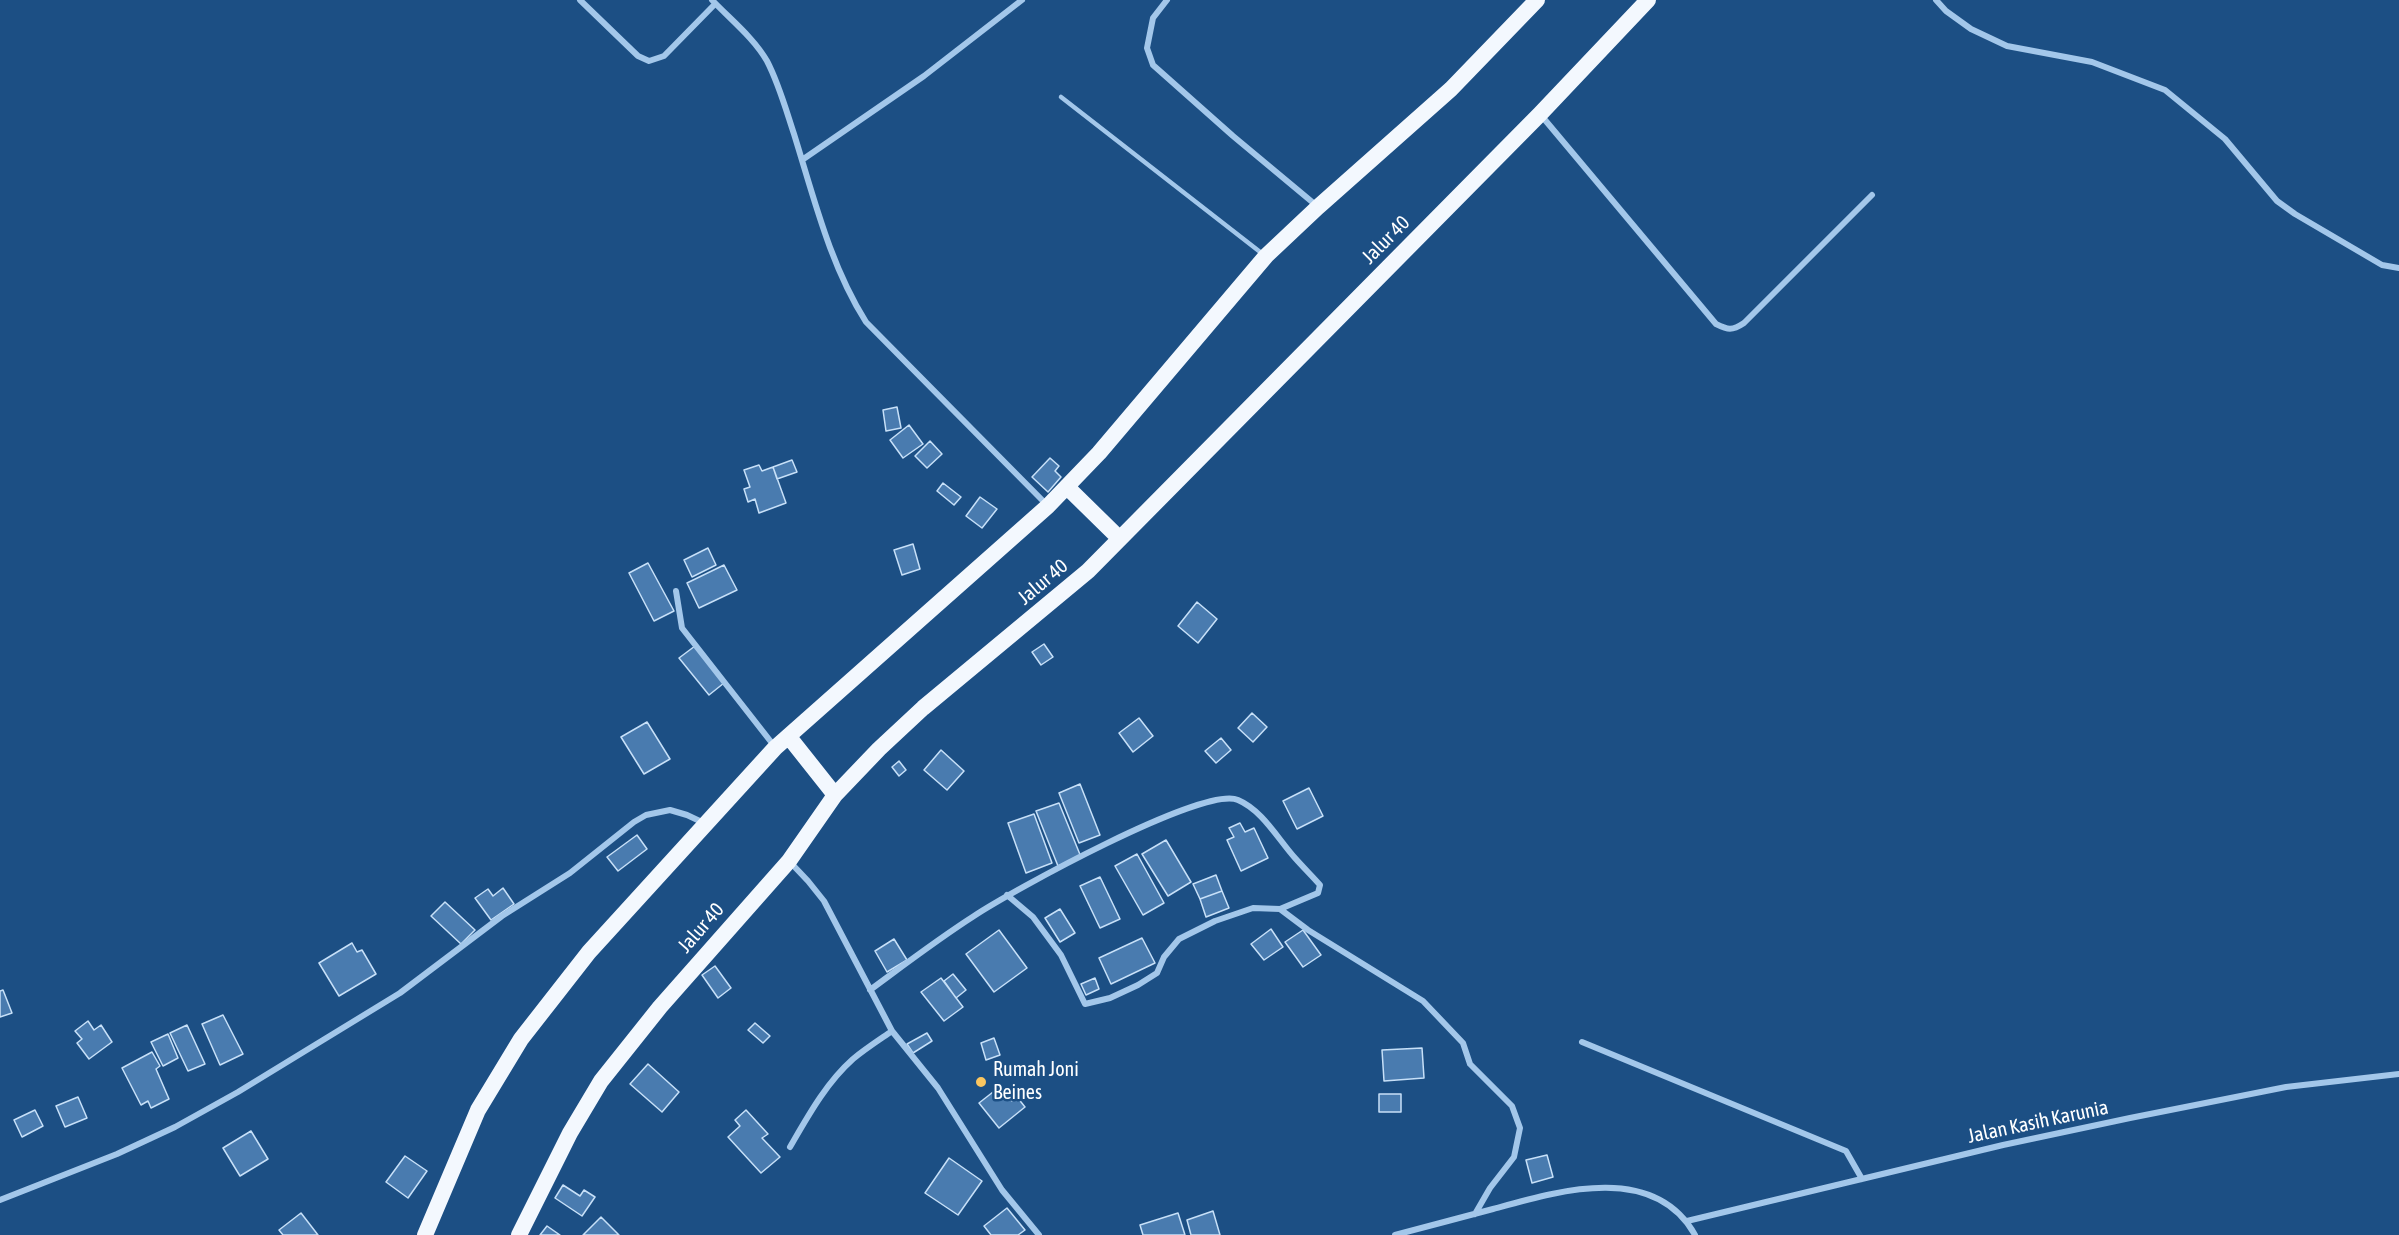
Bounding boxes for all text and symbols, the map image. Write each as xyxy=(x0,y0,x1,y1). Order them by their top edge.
street label: Jalur 40 xyxy=(1357,211,1415,269)
street label: Jalur 40 xyxy=(1013,554,1073,610)
street label: Jalur 40 xyxy=(673,898,729,958)
place label: Rumah Joni Beines xyxy=(993,1058,1079,1105)
marker: Rumah Joni Beines xyxy=(974,1075,988,1089)
street label: Jalan Kasih Karunia xyxy=(1965,1095,2111,1149)

